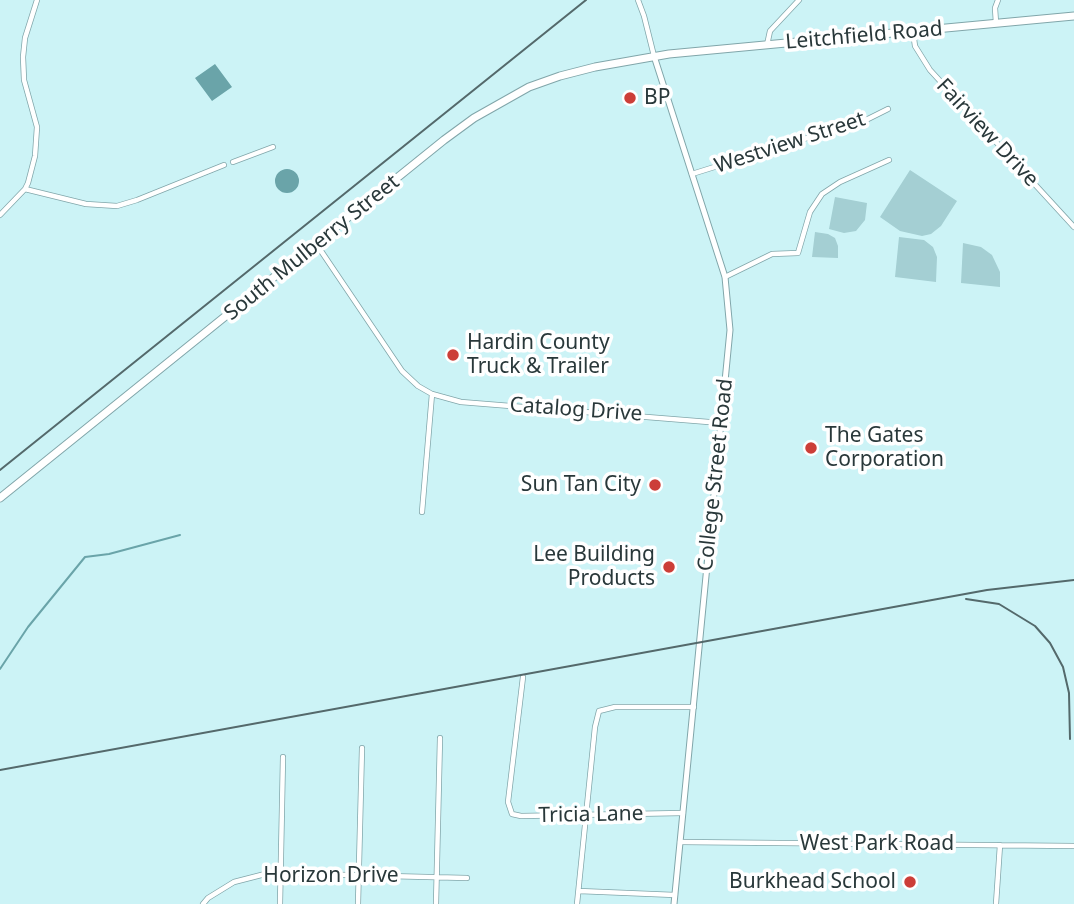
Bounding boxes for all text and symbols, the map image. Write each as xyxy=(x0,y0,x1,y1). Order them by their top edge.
street label: Leitchfield Road xyxy=(784,17,944,55)
street label: Fairview Drive xyxy=(931,74,1043,192)
place label: BP xyxy=(644,85,670,111)
marker: BP xyxy=(622,90,638,106)
street label: Westview Street xyxy=(712,107,868,179)
street label: South Mulberry Street xyxy=(220,170,404,326)
place label: Hardin County Truck & Trailer xyxy=(467,330,610,380)
marker: Hardin County Truck & Trailer xyxy=(445,347,461,363)
street label: College Street Road xyxy=(693,377,739,573)
street label: Catalog Drive xyxy=(509,393,643,427)
place label: The Gates Corporation xyxy=(825,423,944,473)
marker: The Gates Corporation xyxy=(803,440,819,456)
place label: Sun Tan City xyxy=(521,472,641,498)
marker: Sun Tan City xyxy=(647,477,663,493)
place label: Lee Building Products xyxy=(533,542,655,592)
marker: Lee Building Products xyxy=(661,559,677,575)
street label: Tricia Lane xyxy=(538,801,644,829)
street label: West Park Road xyxy=(800,831,954,857)
street label: Horizon Drive xyxy=(263,863,399,889)
place label: Burkhead School xyxy=(729,869,896,895)
marker: Burkhead School xyxy=(902,874,918,890)

